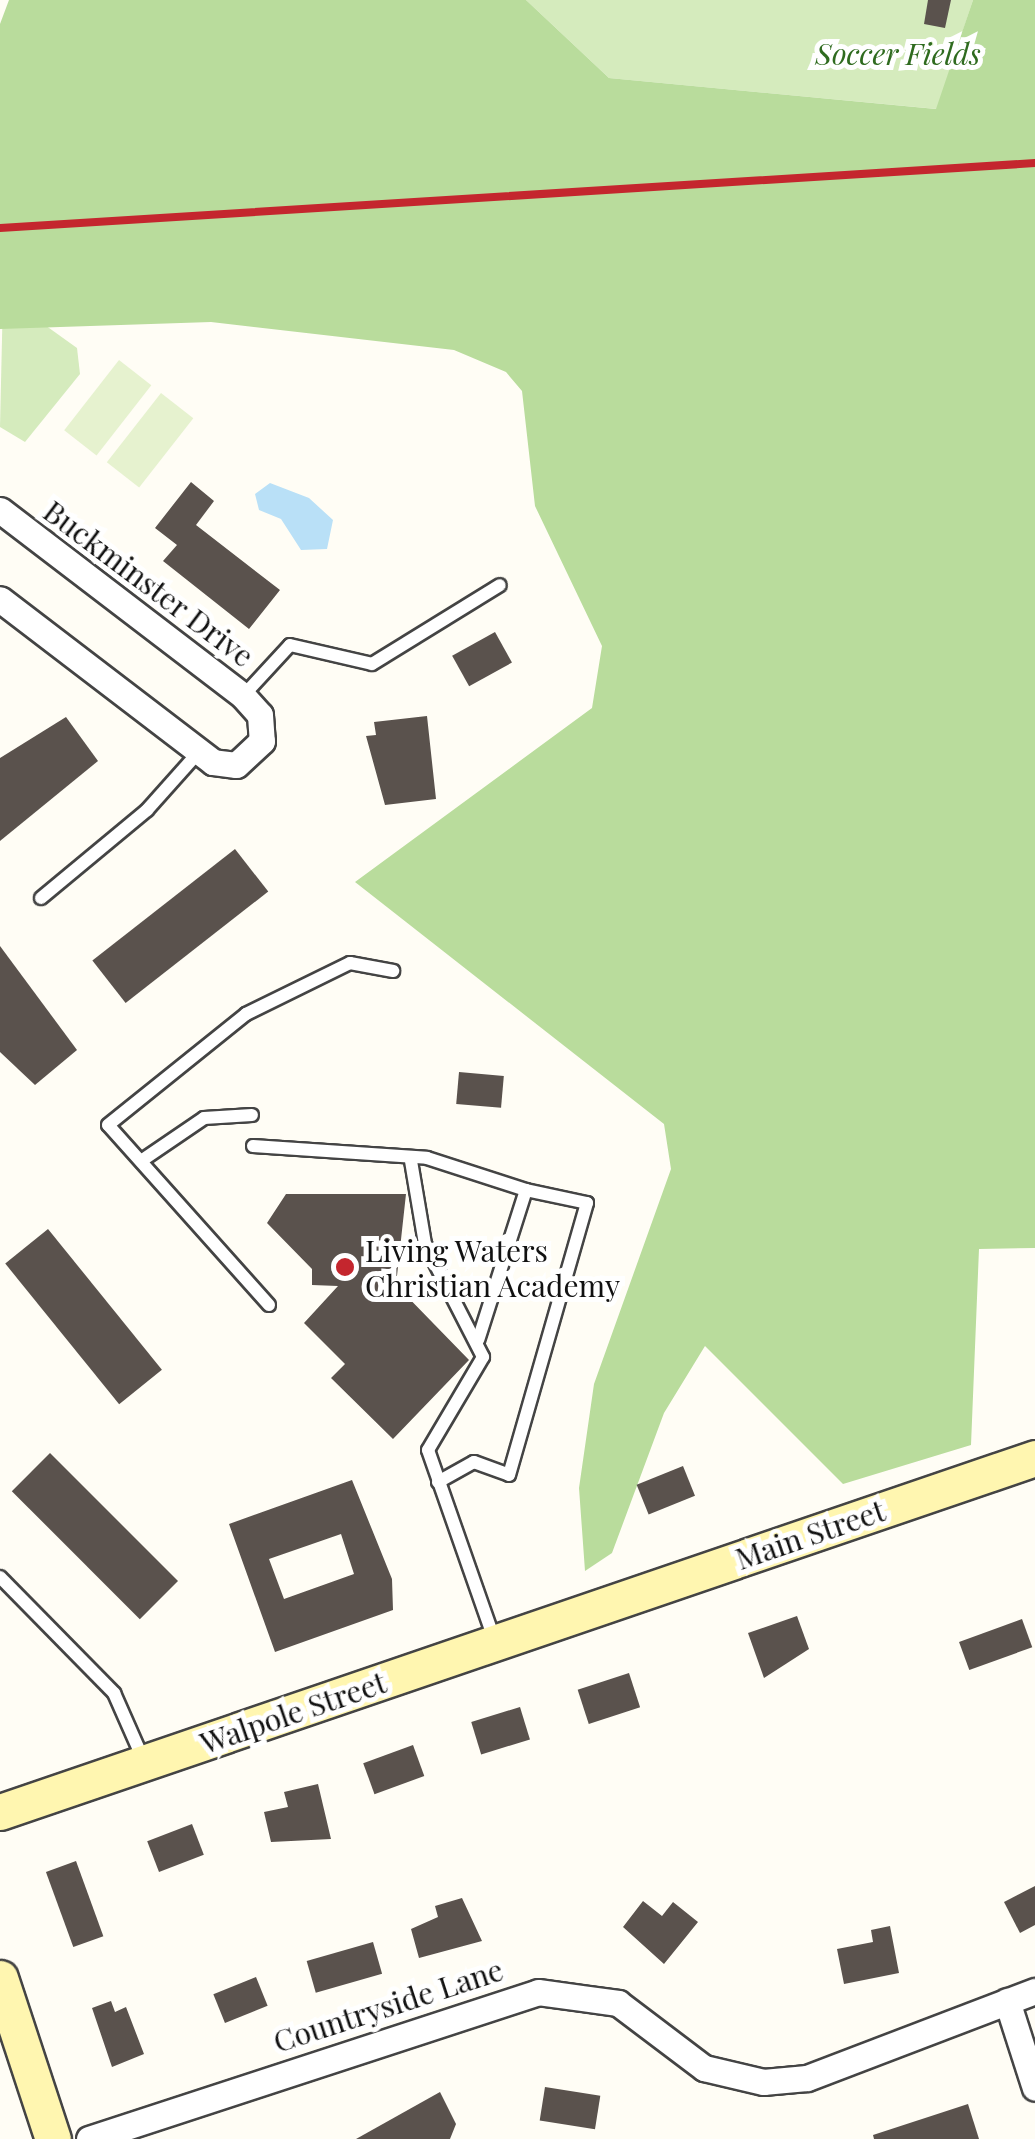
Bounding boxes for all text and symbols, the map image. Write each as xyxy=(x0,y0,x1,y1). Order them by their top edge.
park label: Soccer Fields xyxy=(815,35,981,71)
street label: Buckminster Drive xyxy=(37,492,261,674)
place label: Living Waters Christian Academy xyxy=(365,1232,621,1302)
marker: Living Waters Christian Academy xyxy=(334,1256,356,1278)
street label: Main Street xyxy=(731,1492,889,1576)
street label: Walpole Street xyxy=(195,1663,391,1761)
street label: Countryside Lane xyxy=(269,1951,507,2059)

